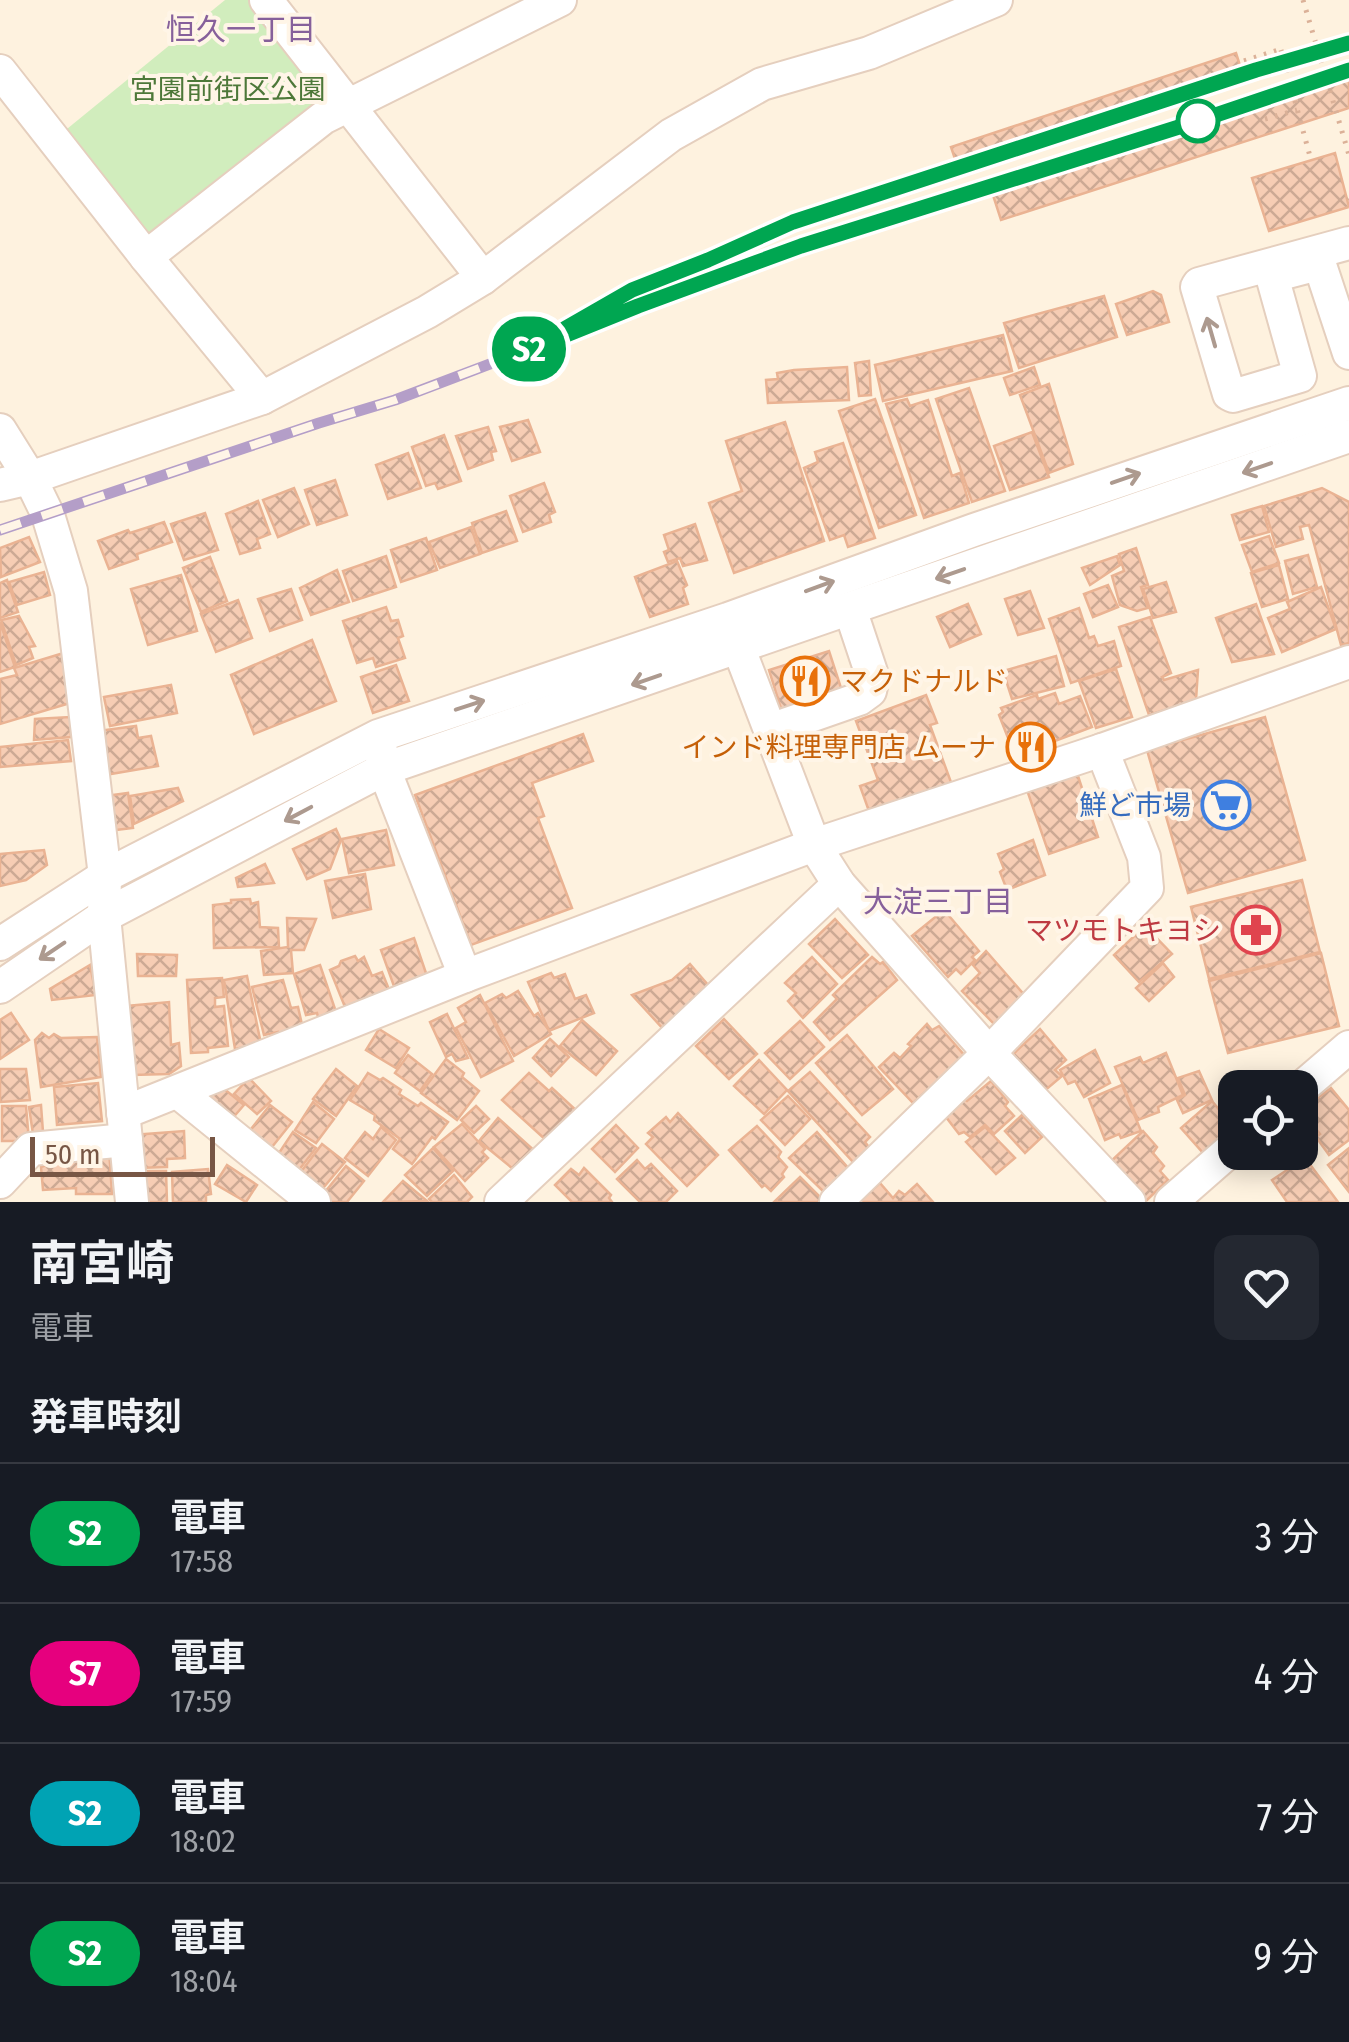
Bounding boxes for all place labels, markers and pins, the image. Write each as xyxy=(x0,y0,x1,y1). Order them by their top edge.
unlabelled marker xyxy=(1177,100,1219,142)
restaurant icon: マクドナルド xyxy=(779,655,831,707)
place label: マクドナルド xyxy=(840,665,1008,698)
restaurant icon: インド料理専門店 ムーナ xyxy=(1005,721,1057,773)
place label: インド料理専門店 ムーナ xyxy=(681,731,996,764)
supermarket icon: 鮮ど市場 xyxy=(1200,779,1252,831)
place label: 鮮ど市場 xyxy=(1079,789,1191,822)
pharmacy icon: マツモトキヨシ xyxy=(1230,904,1282,956)
place label: マツモトキヨシ xyxy=(1025,914,1221,947)

